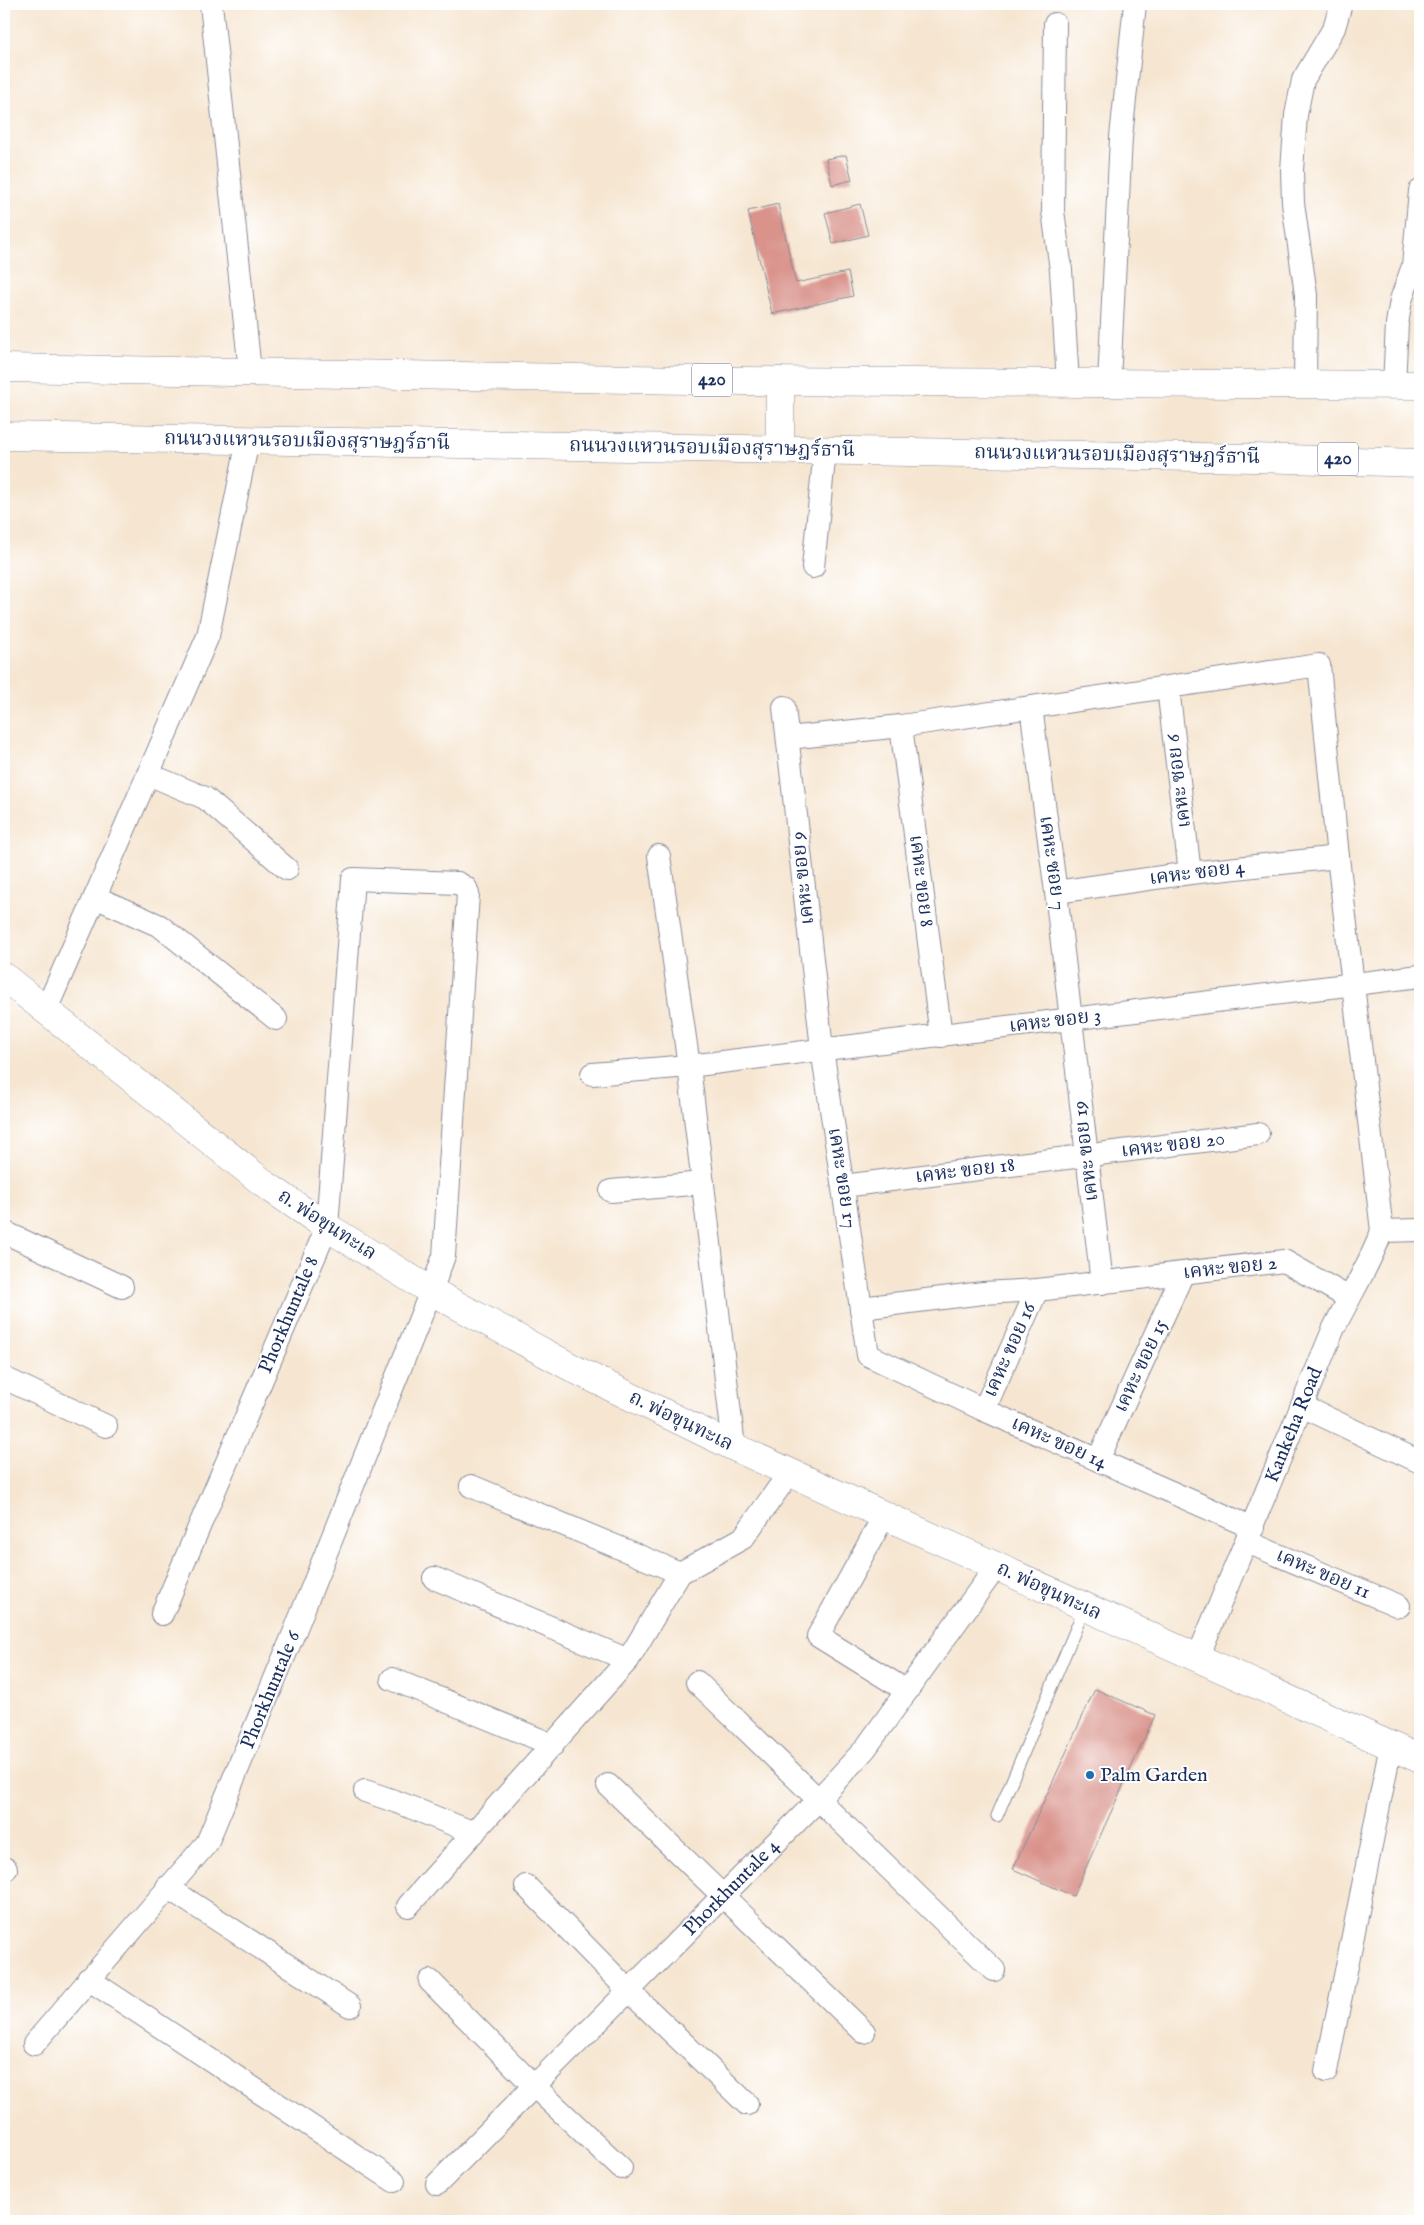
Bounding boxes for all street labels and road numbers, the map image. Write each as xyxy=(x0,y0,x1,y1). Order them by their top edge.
road number: 420 xyxy=(692,364,732,396)
street label: ถนนวงแหวนรอบเมืองสุราษฎร์ธานี xyxy=(164,426,450,456)
street label: ถนนวงแหวนรอบเมืองสุราษฎร์ธานี xyxy=(569,433,855,463)
street label: ถนนวงแหวนรอบเมืองสุราษฎร์ธานี xyxy=(974,440,1260,470)
road number: 420 xyxy=(1318,442,1358,476)
street label: เคหะ ซอย 6 xyxy=(1161,732,1197,829)
street label: เคหะ ซอย 7 xyxy=(1033,814,1071,912)
street label: เคหะ ขอย 9 xyxy=(786,830,820,926)
street label: เคหะ ขอย 8 xyxy=(903,833,939,929)
street label: เคหะ ซอย 4 xyxy=(1148,855,1246,891)
street label: เคหะ ขอย 3 xyxy=(1007,1003,1103,1039)
street label: เคหะ ขอย 19 xyxy=(1067,1099,1105,1203)
street label: เคหะ ขอย 17 xyxy=(822,1126,862,1230)
street label: เคหะ ขอย 20 xyxy=(1120,1126,1226,1164)
street label: เคหะ ขอย 18 xyxy=(914,1152,1016,1190)
street label: ถ. พ่อขุนทะเล xyxy=(273,1184,381,1266)
street label: เคหะ ขอย 2 xyxy=(1182,1251,1278,1285)
street label: Phorkhuntale 8 xyxy=(253,1253,325,1377)
street label: เคหะ ขอย 16 xyxy=(978,1298,1042,1401)
street label: เคหะ ขอย 15 xyxy=(1109,1315,1173,1417)
street label: Kankeha Road xyxy=(1259,1363,1329,1486)
street label: ถ. พ่อขุนทะเล xyxy=(625,1385,737,1457)
street label: เคหะ ขอย 14 xyxy=(1007,1411,1111,1475)
street label: เคหะ ขอย 11 xyxy=(1272,1543,1374,1605)
street label: ถ. พ่อขุนทะเล xyxy=(993,1556,1105,1626)
street label: Phorkhuntale 6 xyxy=(235,1627,306,1752)
street label: Phorkhuntale 4 xyxy=(678,1833,785,1941)

